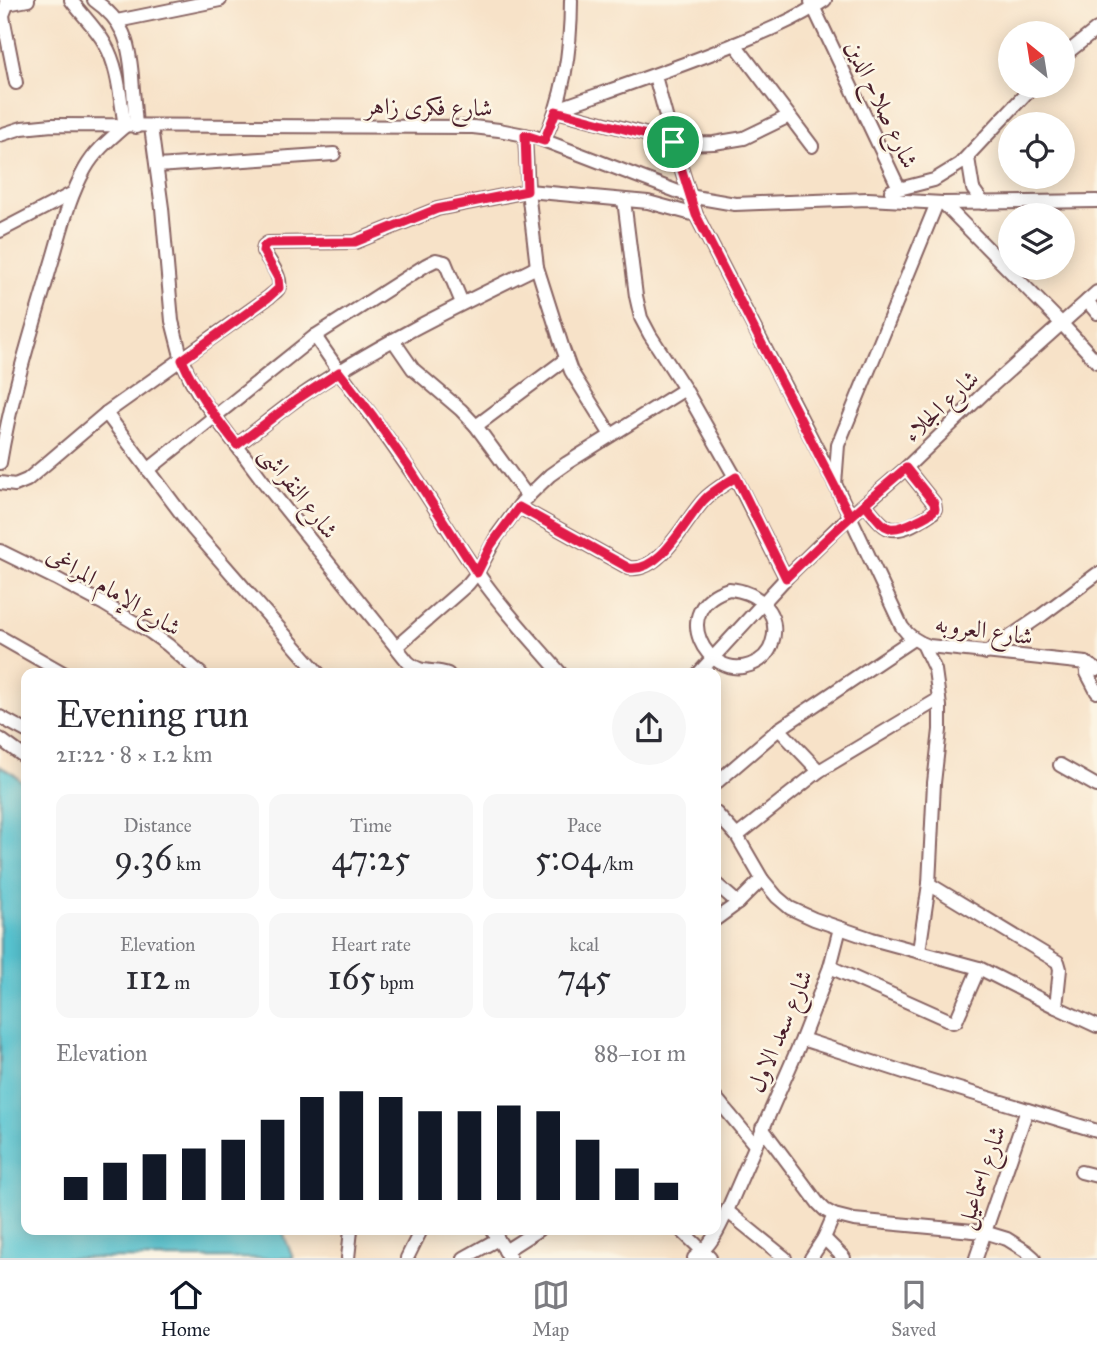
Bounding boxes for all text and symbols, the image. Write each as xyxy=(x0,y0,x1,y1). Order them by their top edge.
north arrow xyxy=(998,21,1074,98)
map controls xyxy=(998,21,1075,280)
street label: شارع صلاح الدين xyxy=(834,35,925,176)
street label: شارع فكرى زاهر xyxy=(362,91,493,128)
pin xyxy=(643,112,703,172)
button: locate xyxy=(998,112,1075,189)
icon: arrive xyxy=(654,123,692,161)
button: layers xyxy=(998,203,1075,280)
street label: شارع الجلاء xyxy=(897,363,989,452)
street label: شارع النقراشى xyxy=(249,439,345,548)
street label: شارع الإمام المراغى xyxy=(38,539,187,648)
street label: شارع العروبه xyxy=(932,608,1035,657)
text: Evening run xyxy=(56,691,249,737)
button: share xyxy=(612,691,686,765)
text: 21:22 · 8 × 1.2 km xyxy=(56,740,213,768)
text: Distance xyxy=(124,814,192,837)
text: Time xyxy=(350,814,392,837)
text: Pace xyxy=(567,814,602,837)
text: 9.36 xyxy=(114,837,172,880)
text: 47:25 xyxy=(332,837,410,880)
text: 5:04 xyxy=(535,837,600,880)
text: km xyxy=(172,852,201,875)
text: /km xyxy=(600,852,634,875)
text: Elevation xyxy=(120,933,195,956)
text: Heart rate xyxy=(331,933,411,956)
text: kcal xyxy=(569,933,599,956)
text: 112 xyxy=(125,956,170,999)
text: 165 xyxy=(328,956,376,999)
text: 745 xyxy=(558,956,611,999)
street label: شارع سعد الاول xyxy=(741,965,824,1099)
text: m xyxy=(170,971,190,994)
text: bpm xyxy=(376,971,414,994)
text: Elevation xyxy=(56,1039,147,1067)
text: 88–101 m xyxy=(594,1039,686,1067)
street label: شارع اسماعيل xyxy=(949,1122,1017,1234)
tab: Home xyxy=(161,1276,210,1341)
tab: Map xyxy=(532,1276,570,1341)
tab: Saved xyxy=(891,1276,936,1341)

